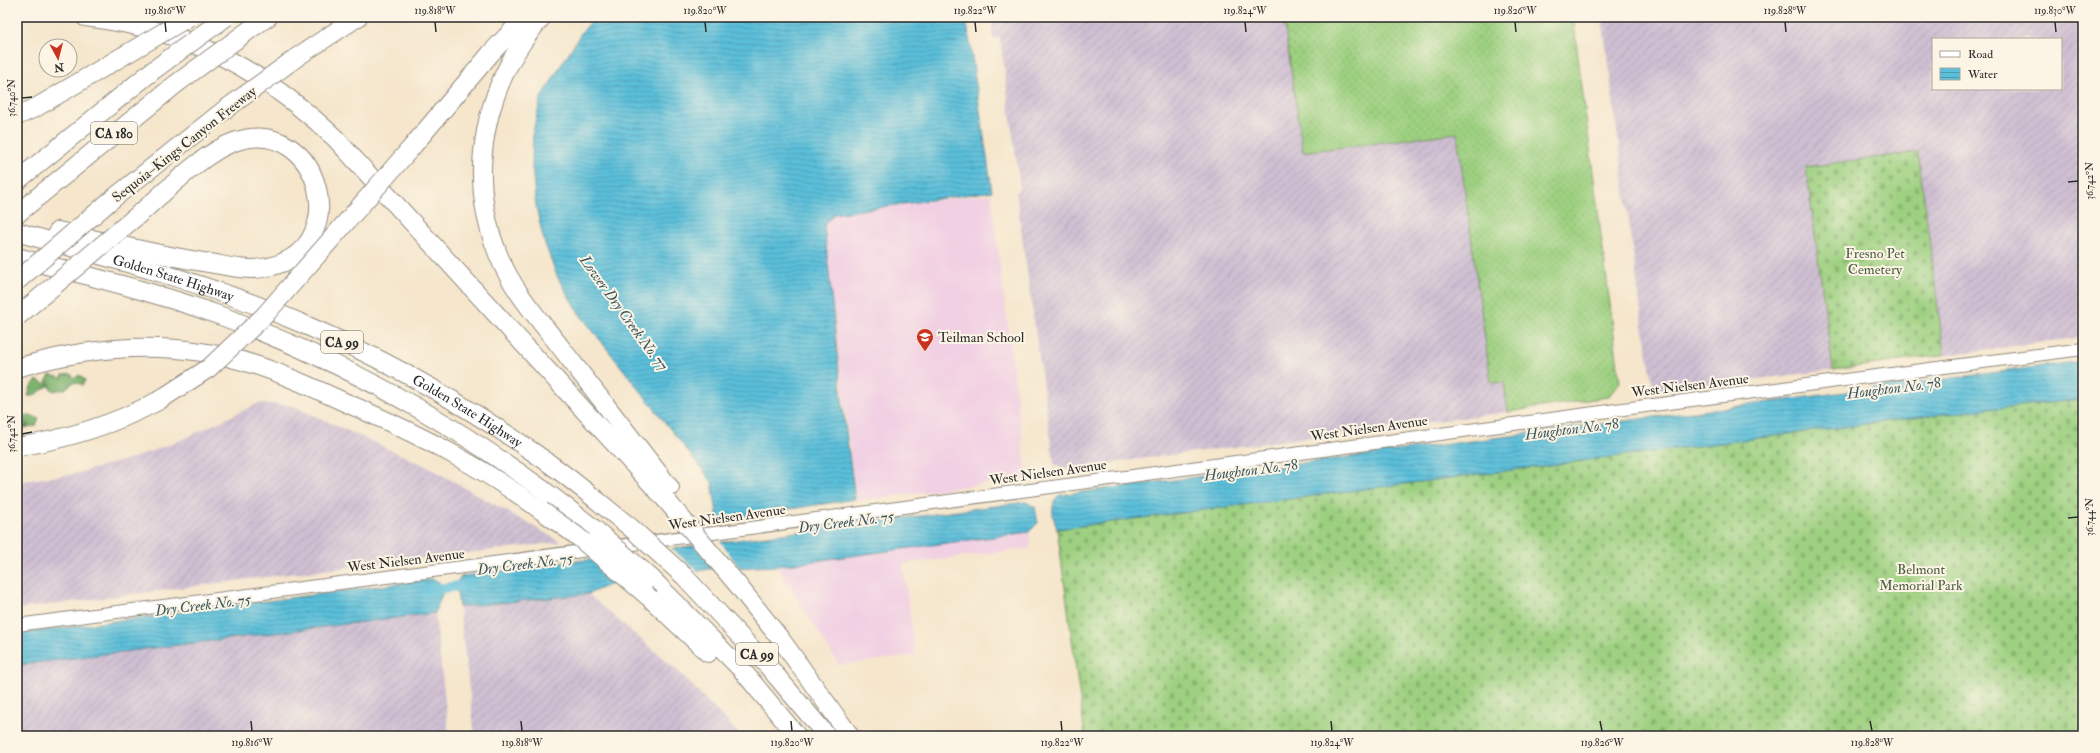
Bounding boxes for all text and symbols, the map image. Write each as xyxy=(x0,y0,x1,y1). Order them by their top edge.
text: 119.816°W xyxy=(144,5,186,17)
text: 119.818°W xyxy=(415,5,456,17)
text: 119.820°W xyxy=(684,5,727,17)
text: 119.822°W xyxy=(954,5,997,17)
text: 119.824°W xyxy=(1223,5,1267,17)
text: 119.826°W xyxy=(1494,5,1537,17)
text: 119.828°W xyxy=(1764,5,1807,17)
text: 119.830°W xyxy=(2034,5,2077,17)
north arrow xyxy=(38,38,78,78)
legend xyxy=(1932,38,2062,90)
text: Road xyxy=(1968,47,1993,62)
text: N xyxy=(52,60,66,75)
text: Water xyxy=(1967,67,1998,82)
text: 36.740°N xyxy=(6,79,18,117)
street label: Sequoia–Kings Canyon Freeway xyxy=(109,82,261,207)
road number: CA 180 xyxy=(91,122,137,144)
text: 36.742°N xyxy=(2084,162,2096,200)
park label: Fresno Pet Cemetery xyxy=(1845,245,1905,279)
street label: Golden State Highway xyxy=(111,251,237,306)
water label: Lower Dry Creek No. 77 xyxy=(574,251,672,375)
school or university icon: Teilman School xyxy=(915,327,935,352)
place label: Teilman School xyxy=(938,329,1025,346)
road number: CA 99 xyxy=(321,331,363,353)
street label: West Nielsen Avenue xyxy=(1629,370,1750,401)
street label: Golden State Highway xyxy=(409,371,526,453)
water label: Houghton No. 78 xyxy=(1845,373,1942,404)
street label: West Nielsen Avenue xyxy=(1308,412,1429,445)
water label: Houghton No. 78 xyxy=(1523,414,1620,445)
text: 36.742°N xyxy=(6,415,18,453)
water label: Houghton No. 78 xyxy=(1202,455,1299,486)
street label: West Nielsen Avenue xyxy=(987,456,1108,489)
text: 36.744°N xyxy=(2084,498,2096,536)
street label: West Nielsen Avenue xyxy=(666,501,787,534)
water label: Dry Creek No. 75 xyxy=(796,507,896,538)
street label: West Nielsen Avenue xyxy=(345,545,466,576)
water label: Dry Creek No. 75 xyxy=(475,549,575,580)
park label: Belmont Memorial Park xyxy=(1879,561,1963,594)
water label: Dry Creek No. 75 xyxy=(153,590,253,621)
road number: CA 99 xyxy=(736,643,778,665)
text: 119.816°W xyxy=(231,737,273,749)
text: 119.818°W xyxy=(502,737,543,749)
text: 119.820°W xyxy=(771,737,814,749)
text: 119.822°W xyxy=(1041,737,1084,749)
text: 119.824°W xyxy=(1310,737,1354,749)
text: 119.826°W xyxy=(1581,737,1624,749)
text: 119.828°W xyxy=(1851,737,1894,749)

